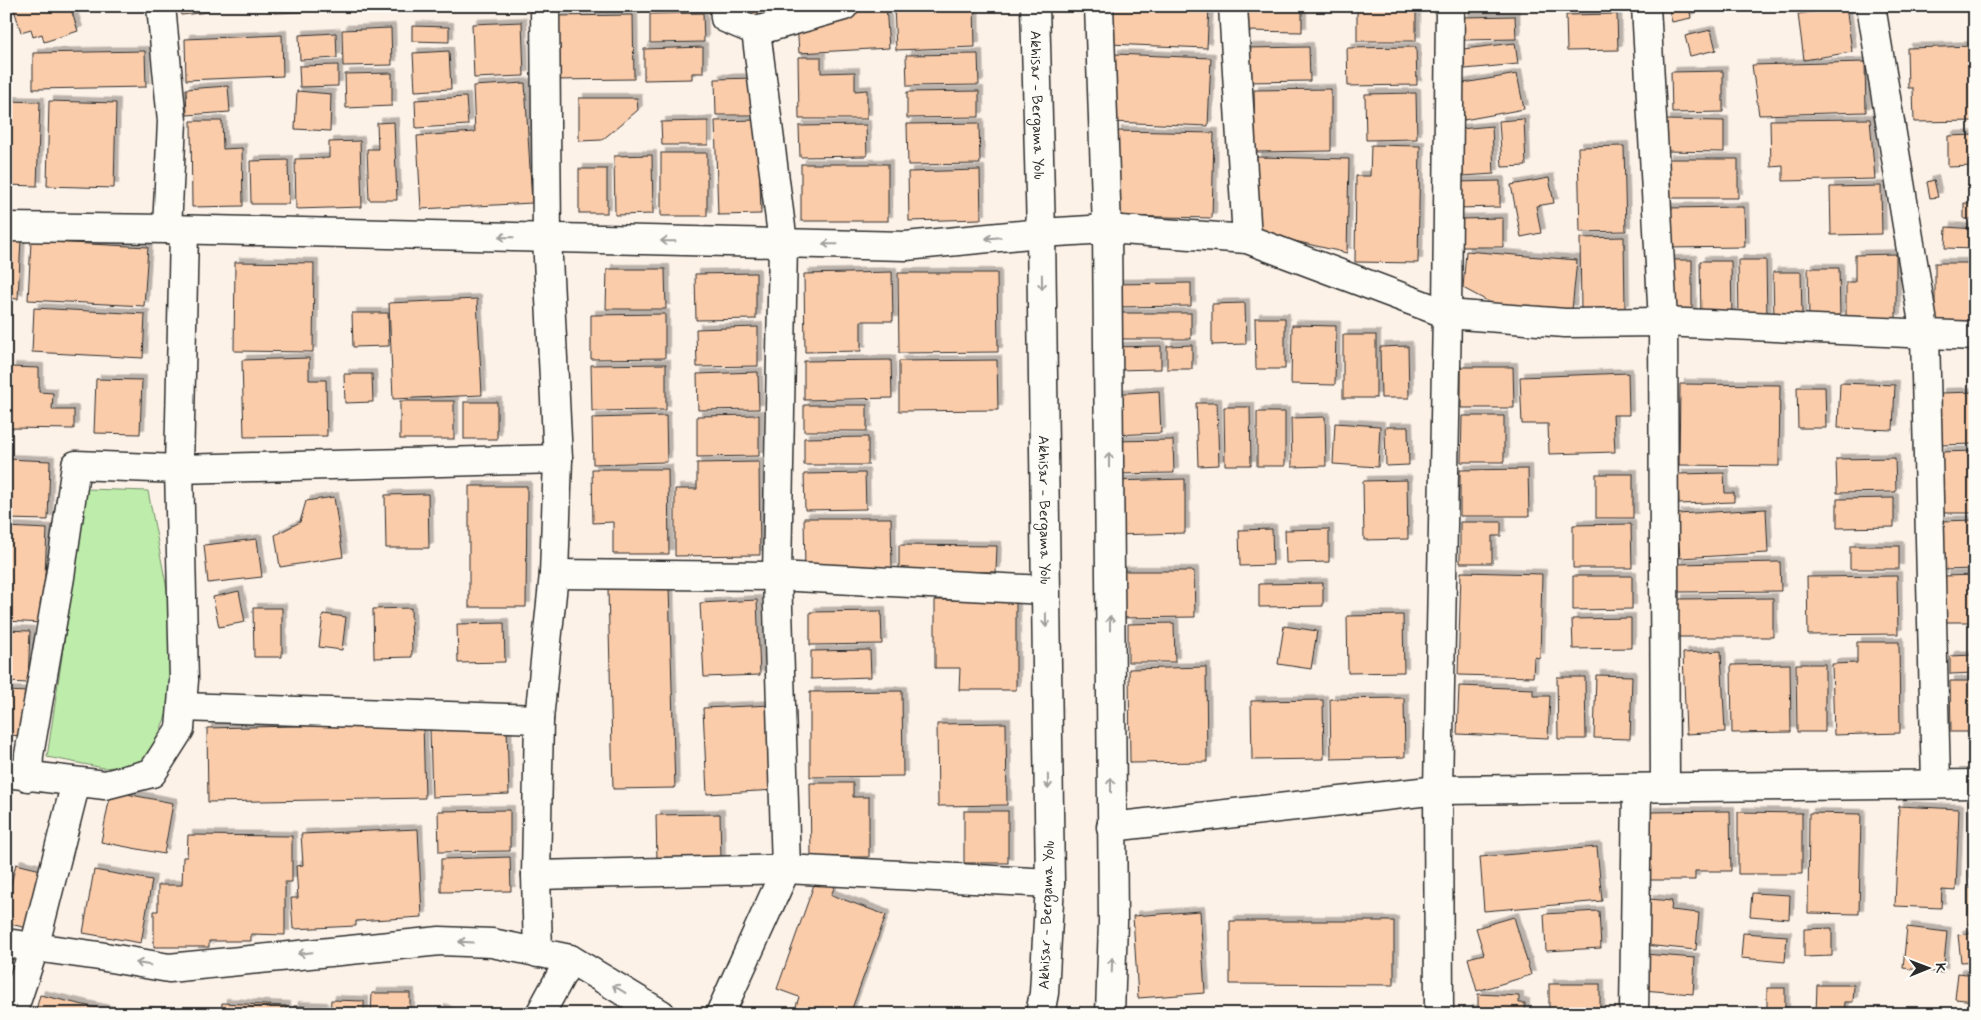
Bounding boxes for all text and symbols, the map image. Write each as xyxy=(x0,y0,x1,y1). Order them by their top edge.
street label: Akhisar - Bergama Yolu xyxy=(1025,30,1049,180)
one-way arrow xyxy=(498,232,514,242)
one-way arrow xyxy=(985,233,1001,243)
one-way arrow xyxy=(660,236,676,245)
one-way arrow xyxy=(823,239,839,249)
one-way arrow xyxy=(1037,274,1047,290)
street label: Akhisar - Bergama Yolu xyxy=(1033,435,1055,585)
one-way arrow xyxy=(1104,452,1114,468)
one-way arrow xyxy=(1041,612,1051,628)
one-way arrow xyxy=(1105,615,1115,631)
one-way arrow xyxy=(1043,774,1053,790)
one-way arrow xyxy=(1106,777,1116,794)
street label: Akhisar - Bergama Yolu xyxy=(1034,840,1061,990)
one-way arrow xyxy=(459,938,475,947)
north arrow xyxy=(1904,942,1954,992)
one-way arrow xyxy=(297,949,313,958)
one-way arrow xyxy=(1107,957,1116,973)
one-way arrow xyxy=(136,958,152,968)
text: K xyxy=(1931,963,1949,974)
one-way arrow xyxy=(613,983,627,993)

